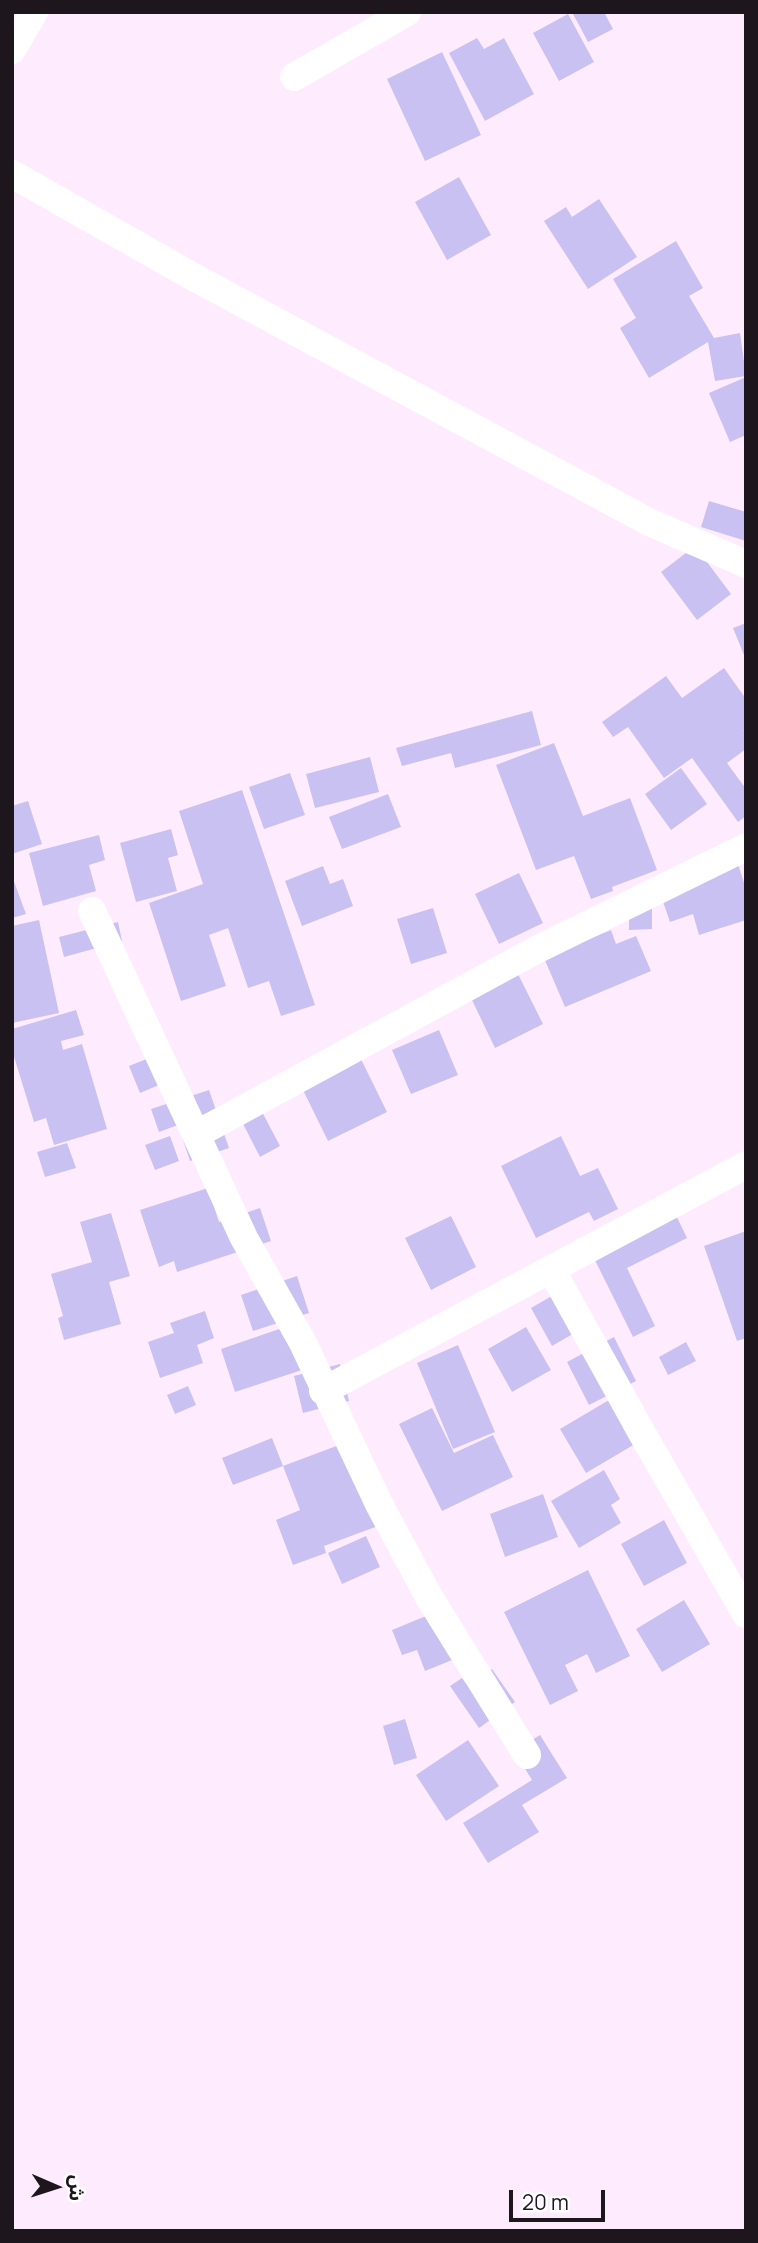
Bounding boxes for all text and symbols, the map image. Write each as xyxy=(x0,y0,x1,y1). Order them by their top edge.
north arrow xyxy=(21,2152,91,2222)
text: ش xyxy=(63,2174,91,2202)
scale bar xyxy=(513,2176,609,2220)
text: 20 m xyxy=(522,2188,569,2216)

